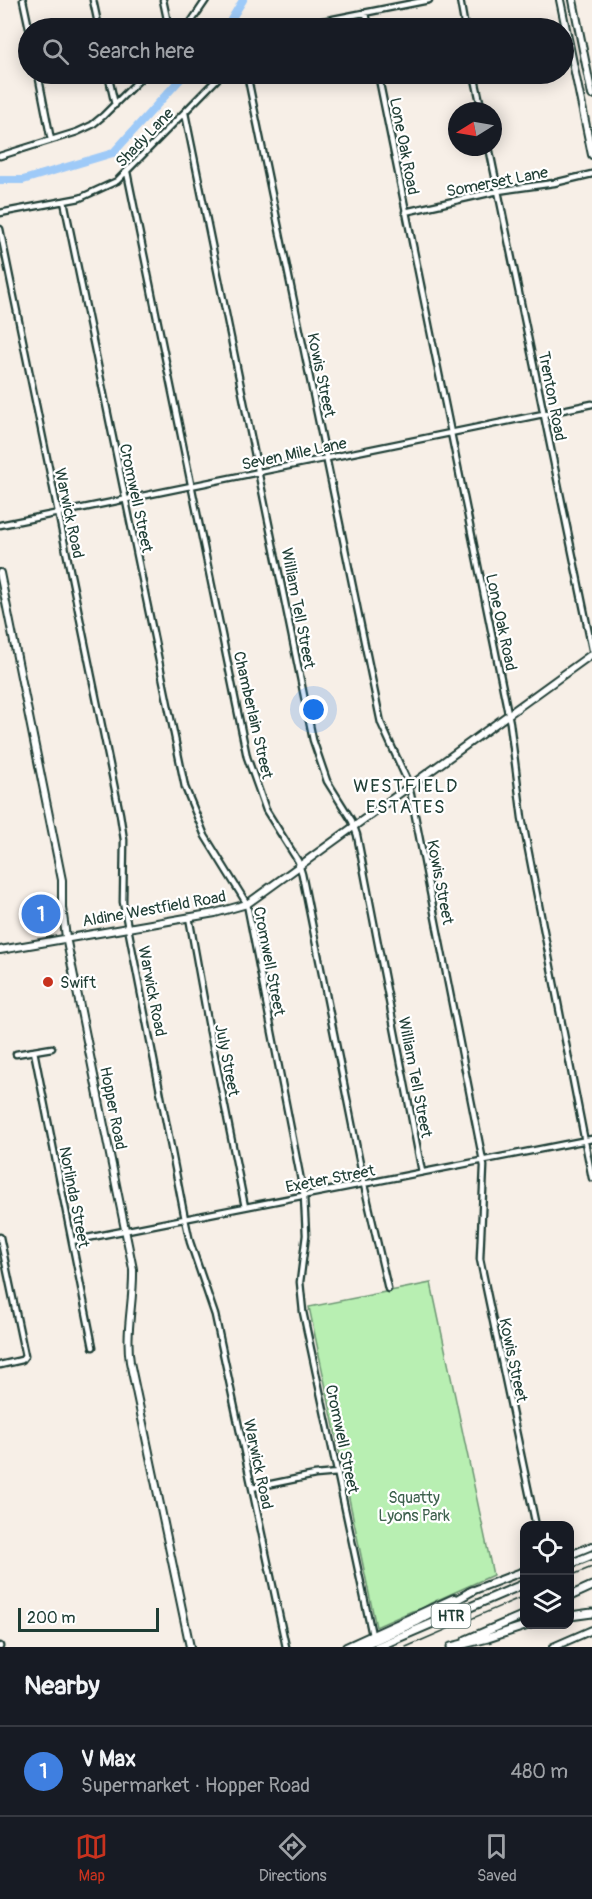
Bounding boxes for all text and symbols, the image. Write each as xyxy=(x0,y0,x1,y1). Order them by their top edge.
search box xyxy=(18,18,574,84)
icon: search xyxy=(39,35,72,68)
text: Search here xyxy=(87,37,194,65)
street label: Lone Oak Road xyxy=(385,96,423,197)
north arrow xyxy=(448,102,502,156)
street label: Shady Lane xyxy=(111,104,178,172)
street label: Somerset Lane xyxy=(445,162,550,202)
street label: Kowis Street xyxy=(302,331,340,420)
street label: Trenton Road xyxy=(534,350,570,443)
street label: Seven Mile Lane xyxy=(240,433,349,475)
street label: Cromwell Street xyxy=(115,442,157,555)
street label: Warwick Road xyxy=(50,466,88,560)
street label: William Tell Street xyxy=(277,546,320,671)
street label: Lone Oak Road xyxy=(481,572,521,673)
street label: Chamberlain Street xyxy=(229,649,278,782)
your location xyxy=(299,695,328,724)
district label: WESTFIELD ESTATES xyxy=(353,775,459,819)
street label: Kowis Street xyxy=(422,838,458,927)
street label: Aldine Westfield Road xyxy=(81,886,228,931)
pin: 1 xyxy=(22,892,60,936)
street label: Cromwell Street xyxy=(249,905,290,1018)
street label: Warwick Road xyxy=(133,944,171,1038)
place label: Swift xyxy=(60,973,96,993)
marker: Swift xyxy=(41,975,55,989)
street label: William Tell Street xyxy=(394,1015,437,1140)
street label: July Street xyxy=(210,1022,244,1099)
street label: Hopper Road xyxy=(95,1065,131,1151)
street label: Norlinda Street xyxy=(54,1145,94,1250)
street label: Exeter Street xyxy=(284,1160,377,1197)
street label: Kowis Street xyxy=(494,1316,532,1405)
street label: Cromwell Street xyxy=(321,1383,363,1496)
street label: Warwick Road xyxy=(239,1417,277,1511)
park label: Squatty Lyons Park xyxy=(378,1488,450,1526)
map controls xyxy=(520,1521,574,1629)
button: locate xyxy=(520,1521,574,1575)
button: layers xyxy=(520,1575,574,1629)
road number: HTR xyxy=(432,1604,470,1628)
scale bar xyxy=(18,1605,159,1632)
text: 200 m xyxy=(27,1608,75,1628)
text: Nearby xyxy=(24,1670,100,1702)
text: V Max xyxy=(81,1745,136,1773)
text: 1 xyxy=(40,1759,47,1784)
text: 480 m xyxy=(511,1759,568,1784)
text: Supermarket · Hopper Road xyxy=(81,1773,310,1798)
tab: Map xyxy=(75,1830,108,1886)
tab: Directions xyxy=(259,1830,327,1886)
tab: Saved xyxy=(477,1830,517,1886)

